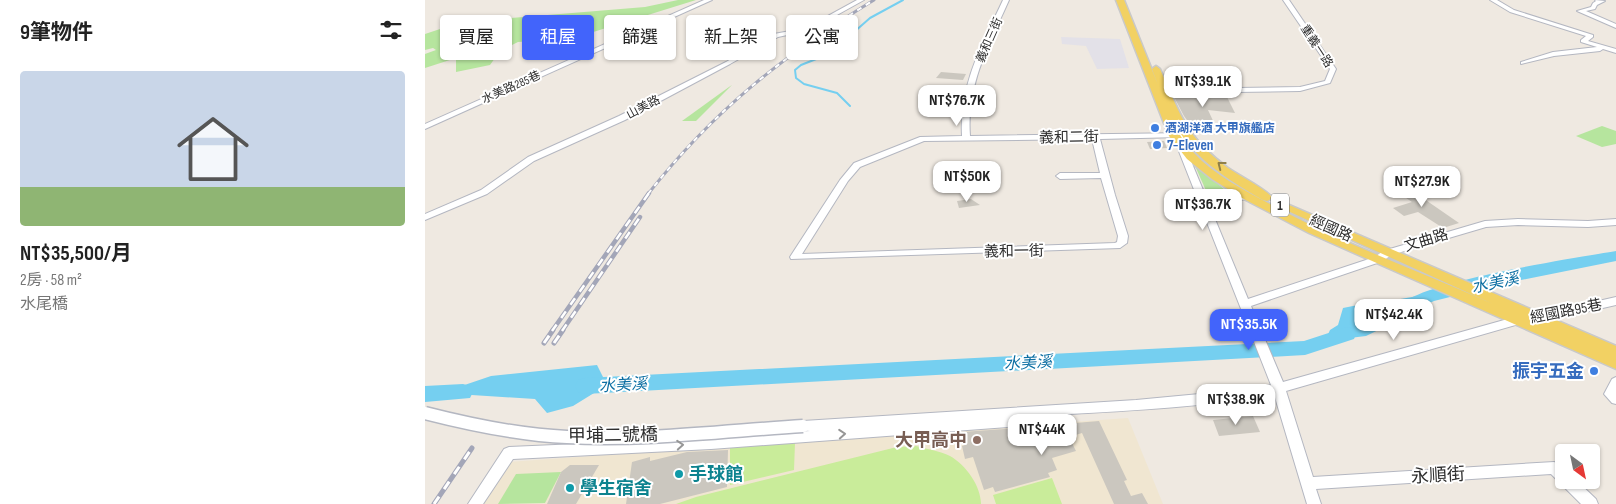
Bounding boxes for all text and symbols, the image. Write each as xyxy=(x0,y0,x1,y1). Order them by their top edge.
chip: 買屋 xyxy=(440,15,512,60)
chip: 租屋 xyxy=(522,15,594,60)
chip: 篩選 xyxy=(604,15,676,60)
chip: 新上架 xyxy=(686,15,776,60)
chip: 公寓 xyxy=(786,15,858,60)
street label: 義和三街 xyxy=(973,15,1006,65)
icon: filters xyxy=(377,16,405,44)
text: 9筆物件 xyxy=(20,20,93,45)
street label: 重義一路 xyxy=(1297,22,1336,70)
pin: NT$39.1K xyxy=(1151,66,1255,108)
street label: 水美路285巷 xyxy=(479,68,543,107)
text: NT$39.1K xyxy=(1175,72,1231,91)
pin: NT$76.7K xyxy=(905,84,1009,127)
text: NT$76.7K xyxy=(929,91,985,110)
street label: 山美路 xyxy=(624,92,663,123)
icon: home xyxy=(168,104,258,194)
place label: 酒湖洋酒 大甲旗艦店 xyxy=(1165,121,1275,136)
marker: 酒湖洋酒 大甲旗艦店 xyxy=(1149,122,1161,134)
street label: 義和二街 xyxy=(1039,127,1099,148)
place label: 7-Eleven xyxy=(1167,136,1214,155)
marker: 7-Eleven xyxy=(1151,139,1163,151)
pin: NT$50K xyxy=(926,160,1008,203)
one-way arrow xyxy=(1218,163,1227,171)
pin: NT$27.9K xyxy=(1370,166,1474,208)
text: NT$50K xyxy=(944,167,990,186)
text: NT$27.9K xyxy=(1394,172,1450,191)
pin: NT$36.7K xyxy=(1151,188,1255,231)
road number: 1 xyxy=(1271,194,1289,216)
text: NT$36.7K xyxy=(1175,195,1231,214)
street label: 經國路 xyxy=(1306,211,1355,246)
street label: 文曲路 xyxy=(1402,225,1450,256)
text: NT$35,500/月 xyxy=(20,241,132,266)
street label: 義和一街 xyxy=(984,241,1044,262)
water label: 水美溪 xyxy=(1470,269,1523,298)
text: 2房 · 58 m² xyxy=(20,271,82,290)
text: 水尾橋 xyxy=(20,295,68,314)
street label: 經國路95巷 xyxy=(1529,295,1604,328)
pin: NT$42.4K xyxy=(1342,298,1446,341)
text: NT$42.4K xyxy=(1365,305,1423,324)
pin: NT$35.5K xyxy=(1197,308,1301,351)
text: NT$35.5K xyxy=(1221,315,1277,334)
water label: 水美溪 xyxy=(1004,353,1055,374)
place label: 振宇五金 xyxy=(1512,361,1584,382)
marker: 振宇五金 xyxy=(1588,365,1600,377)
water label: 水美溪 xyxy=(599,375,650,396)
pin: NT$38.9K xyxy=(1184,384,1288,426)
text: NT$38.9K xyxy=(1207,390,1265,409)
pin: NT$44K xyxy=(1001,414,1083,456)
text: NT$44K xyxy=(1019,420,1065,439)
street label: 甲埔二號橋 xyxy=(568,424,658,447)
one-way arrow xyxy=(839,429,847,440)
place label: 大甲高中 xyxy=(895,430,967,451)
marker: 大甲高中 xyxy=(971,434,983,446)
one-way arrow xyxy=(676,440,684,451)
north arrow xyxy=(1555,444,1600,489)
map controls xyxy=(1555,444,1600,489)
place label: 手球館 xyxy=(689,464,743,485)
street label: 永順街 xyxy=(1411,464,1466,487)
marker: 手球館 xyxy=(673,468,685,480)
place label: 學生宿舍 xyxy=(580,478,652,499)
marker: 學生宿舍 xyxy=(564,482,576,494)

